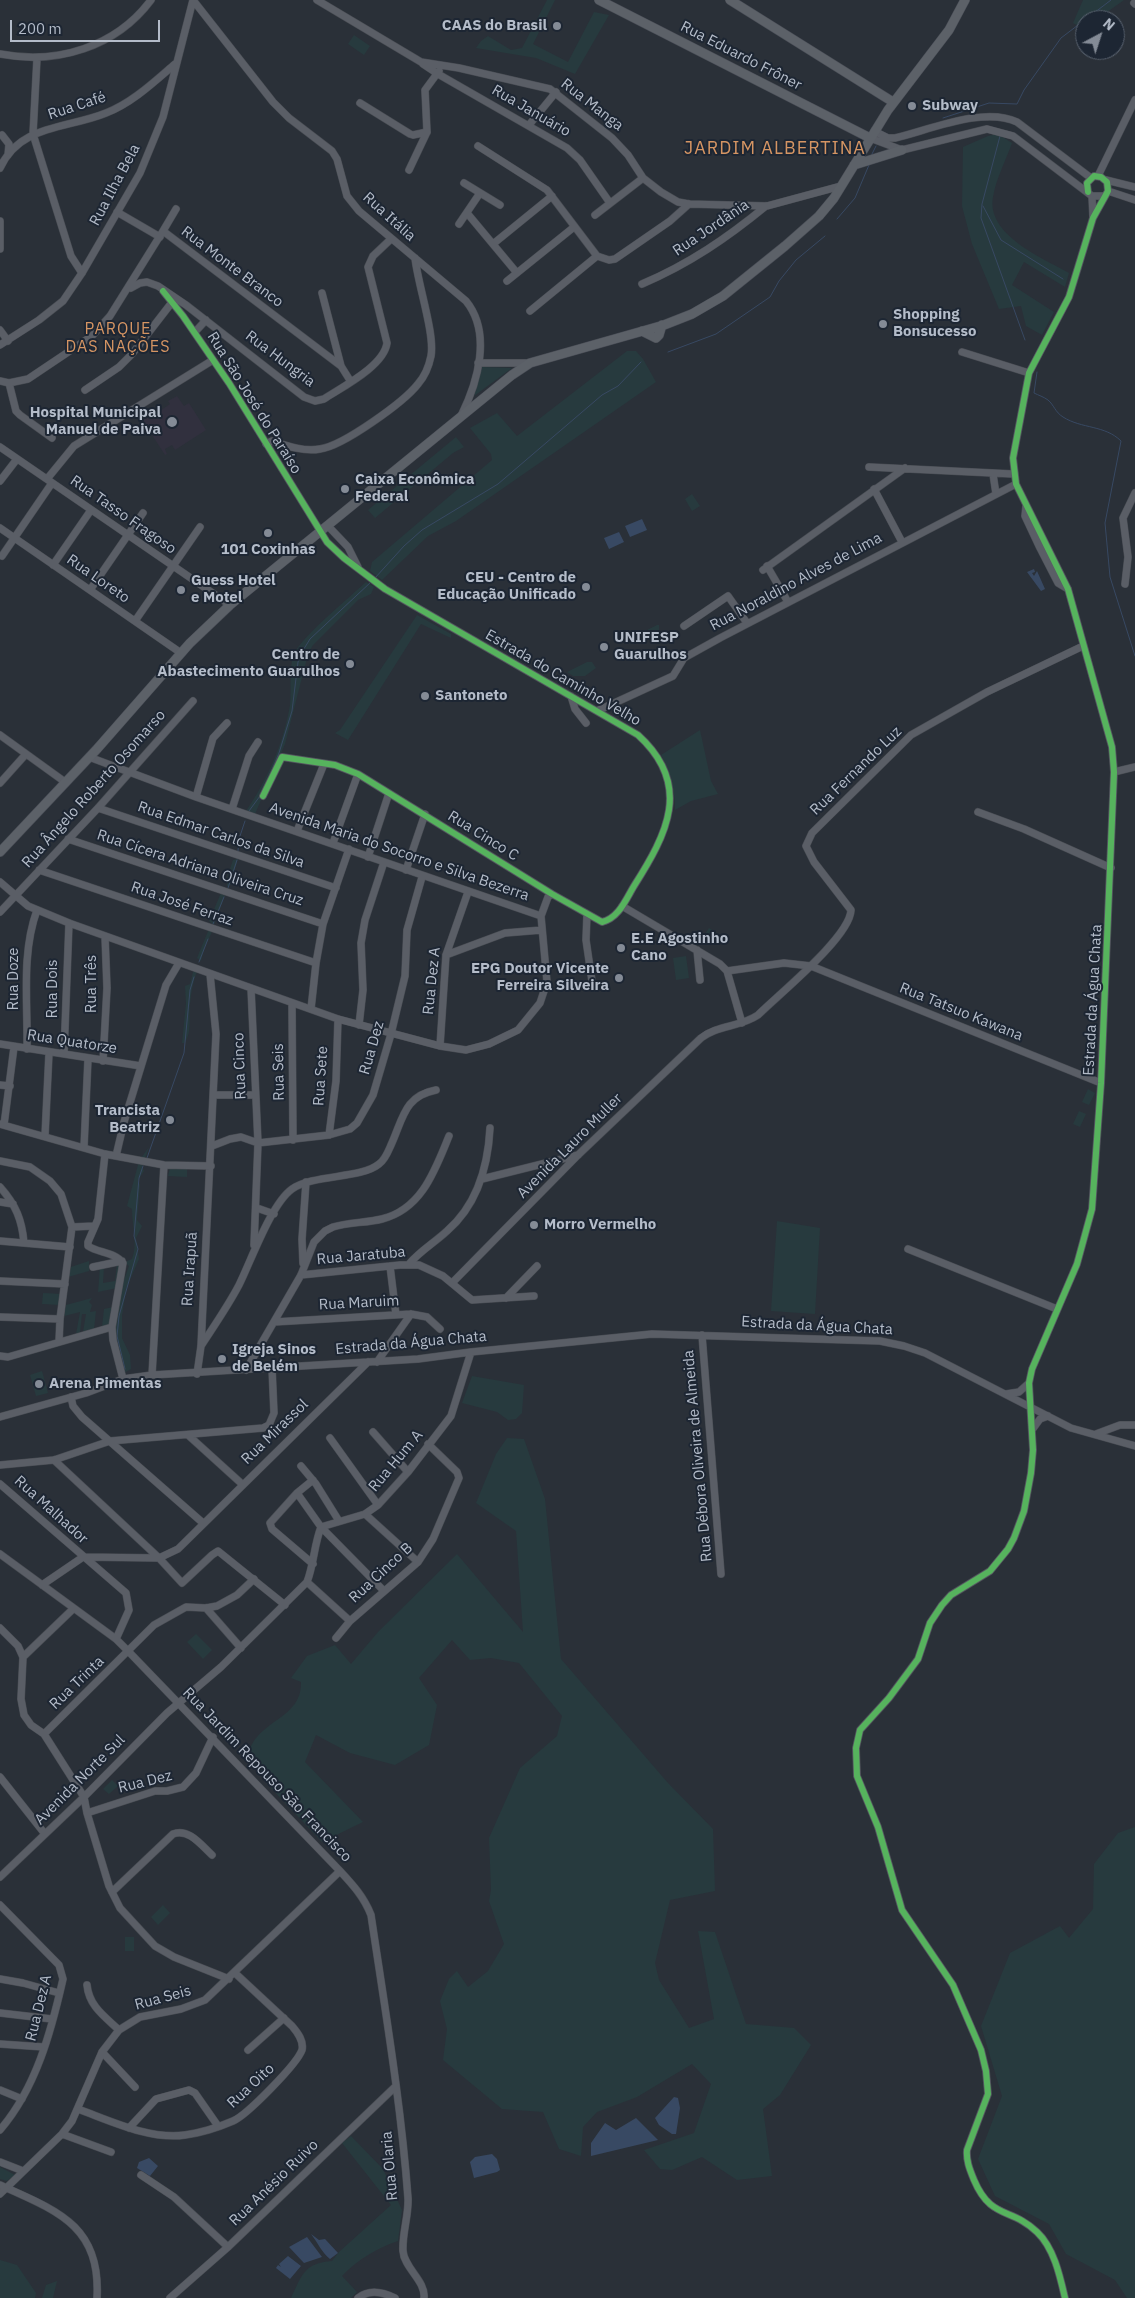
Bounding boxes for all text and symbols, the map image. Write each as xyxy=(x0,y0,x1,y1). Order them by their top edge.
scale bar xyxy=(12,10,162,42)
north arrow xyxy=(1075,10,1125,60)
text: N xyxy=(1099,14,1119,34)
place label: CAAS do Brasil xyxy=(442,17,547,35)
street label: Rua Eduardo Frôner xyxy=(677,18,805,94)
text: 200 m xyxy=(18,19,62,38)
marker: CAAS do Brasil xyxy=(551,20,563,32)
street label: Rua Manga xyxy=(557,75,627,135)
street label: Rua Januário xyxy=(488,81,574,141)
street label: Rua Café xyxy=(46,88,108,124)
place label: Subway xyxy=(922,97,978,115)
marker: Subway xyxy=(906,100,918,112)
district label: JARDIM ALBERTINA xyxy=(682,138,868,160)
street label: Rua Ilha Bela xyxy=(86,141,144,229)
street label: Rua Itália xyxy=(359,189,419,245)
street label: Rua Jordânia xyxy=(669,196,753,260)
street label: Rua Monte Branco xyxy=(177,223,287,311)
place label: Shopping Bonsucesso xyxy=(893,306,976,341)
marker: Shopping Bonsucesso xyxy=(877,318,889,330)
district label: PARQUE DAS NAÇÕES xyxy=(64,319,172,357)
street label: Rua Hungria xyxy=(242,327,318,391)
street label: Rua São José do Paraíso xyxy=(203,329,305,477)
place label: Hospital Municipal Manuel de Paiva xyxy=(30,404,161,439)
marker: Hospital Municipal Manuel de Paiva xyxy=(165,415,179,429)
place label: Caixa Econômica Federal xyxy=(355,471,475,506)
street label: Rua Tasso Fragoso xyxy=(67,472,179,558)
marker: Caixa Econômica Federal xyxy=(339,483,351,495)
marker: 101 Coxinhas xyxy=(262,527,274,539)
street label: Rua Noraldino Alves de Lima xyxy=(707,529,885,635)
place label: 101 Coxinhas xyxy=(220,541,316,559)
street label: Rua Loreto xyxy=(63,551,133,607)
place label: CEU - Centro de Educação Unificado xyxy=(437,569,576,604)
place label: Guess Hotel e Motel xyxy=(191,572,276,607)
marker: CEU - Centro de Educação Unificado xyxy=(580,581,592,593)
marker: Guess Hotel e Motel xyxy=(175,584,187,596)
street label: Estrada do Caminho Velho xyxy=(482,626,644,730)
place label: UNIFESP Guarulhos xyxy=(614,629,687,664)
marker: UNIFESP Guarulhos xyxy=(598,641,610,653)
place label: Centro de Abastecimento Guarulhos xyxy=(157,646,340,681)
marker: Centro de Abastecimento Guarulhos xyxy=(344,658,356,670)
place label: Santoneto xyxy=(435,687,507,705)
marker: Santoneto xyxy=(419,690,431,702)
street label: Rua Ângelo Roberto Osomarso xyxy=(18,706,170,872)
street label: Rua Fernando Luz xyxy=(807,723,905,819)
street label: Rua Edmar Carlos da Silva xyxy=(135,798,307,872)
street label: Avenida Maria do Socorro e Silva Bezerra xyxy=(267,799,531,905)
street label: Rua Cinco C xyxy=(444,807,522,865)
street label: Rua Cícera Adriana Oliveira Cruz xyxy=(94,826,306,910)
street label: Rua José Ferraz xyxy=(129,878,235,930)
street label: Estrada da Água Chata xyxy=(1080,924,1106,1076)
place label: E.E Agostinho Cano xyxy=(631,930,728,965)
marker: E.E Agostinho Cano xyxy=(615,942,627,954)
street label: Rua Dez A xyxy=(419,946,445,1016)
street label: Rua Doze xyxy=(5,947,23,1011)
street label: Rua Três xyxy=(83,955,101,1013)
street label: Rua Dois xyxy=(44,959,62,1019)
place label: EPG Doutor Vicente Ferreira Silveira xyxy=(471,960,609,995)
marker: EPG Doutor Vicente Ferreira Silveira xyxy=(613,972,625,984)
street label: Rua Tatsuo Kawana xyxy=(897,979,1025,1045)
street label: Rua Dez xyxy=(356,1019,388,1077)
street label: Rua Quatorze xyxy=(26,1026,118,1058)
street label: Rua Cinco xyxy=(230,1032,250,1100)
street label: Rua Seis xyxy=(269,1043,289,1101)
street label: Rua Sete xyxy=(310,1045,332,1107)
street label: Avenida Lauro Muller xyxy=(514,1090,626,1202)
place label: Trancista Beatriz xyxy=(95,1102,160,1137)
marker: Trancista Beatriz xyxy=(164,1114,176,1126)
place label: Morro Vermelho xyxy=(544,1216,656,1234)
marker: Morro Vermelho xyxy=(528,1219,540,1231)
street label: Rua Irapuã xyxy=(178,1231,202,1307)
street label: Rua Jaratuba xyxy=(316,1243,406,1269)
street label: Rua Maruim xyxy=(318,1292,400,1314)
street label: Estrada da Água Chata xyxy=(741,1313,893,1339)
street label: Estrada da Água Chata xyxy=(335,1327,487,1359)
place label: Igreja Sinos de Belém xyxy=(232,1341,316,1376)
street label: Rua Débora Oliveira de Almeida xyxy=(680,1349,716,1563)
marker: Igreja Sinos de Belém xyxy=(216,1353,228,1365)
place label: Arena Pimentas xyxy=(49,1375,161,1393)
marker: Arena Pimentas xyxy=(33,1378,45,1390)
street label: Rua Mirassol xyxy=(238,1396,312,1468)
street label: Rua Hum A xyxy=(365,1426,427,1496)
street label: Rua Malhador xyxy=(10,1472,92,1548)
street label: Rua Cinco B xyxy=(345,1539,417,1607)
street label: Rua Trinta xyxy=(46,1653,108,1713)
street label: Rua Jardim Repouso São Francisco xyxy=(179,1684,355,1866)
street label: Avenida Norte Sul xyxy=(31,1731,129,1829)
street label: Rua Dez xyxy=(116,1767,174,1797)
street label: Rua Dez A xyxy=(22,1973,56,2043)
street label: Rua Seis xyxy=(133,1982,193,2014)
street label: Rua Oito xyxy=(224,2060,278,2112)
street label: Rua Olaria xyxy=(378,2131,402,2201)
street label: Rua Anésio Ruivo xyxy=(226,2136,322,2230)

